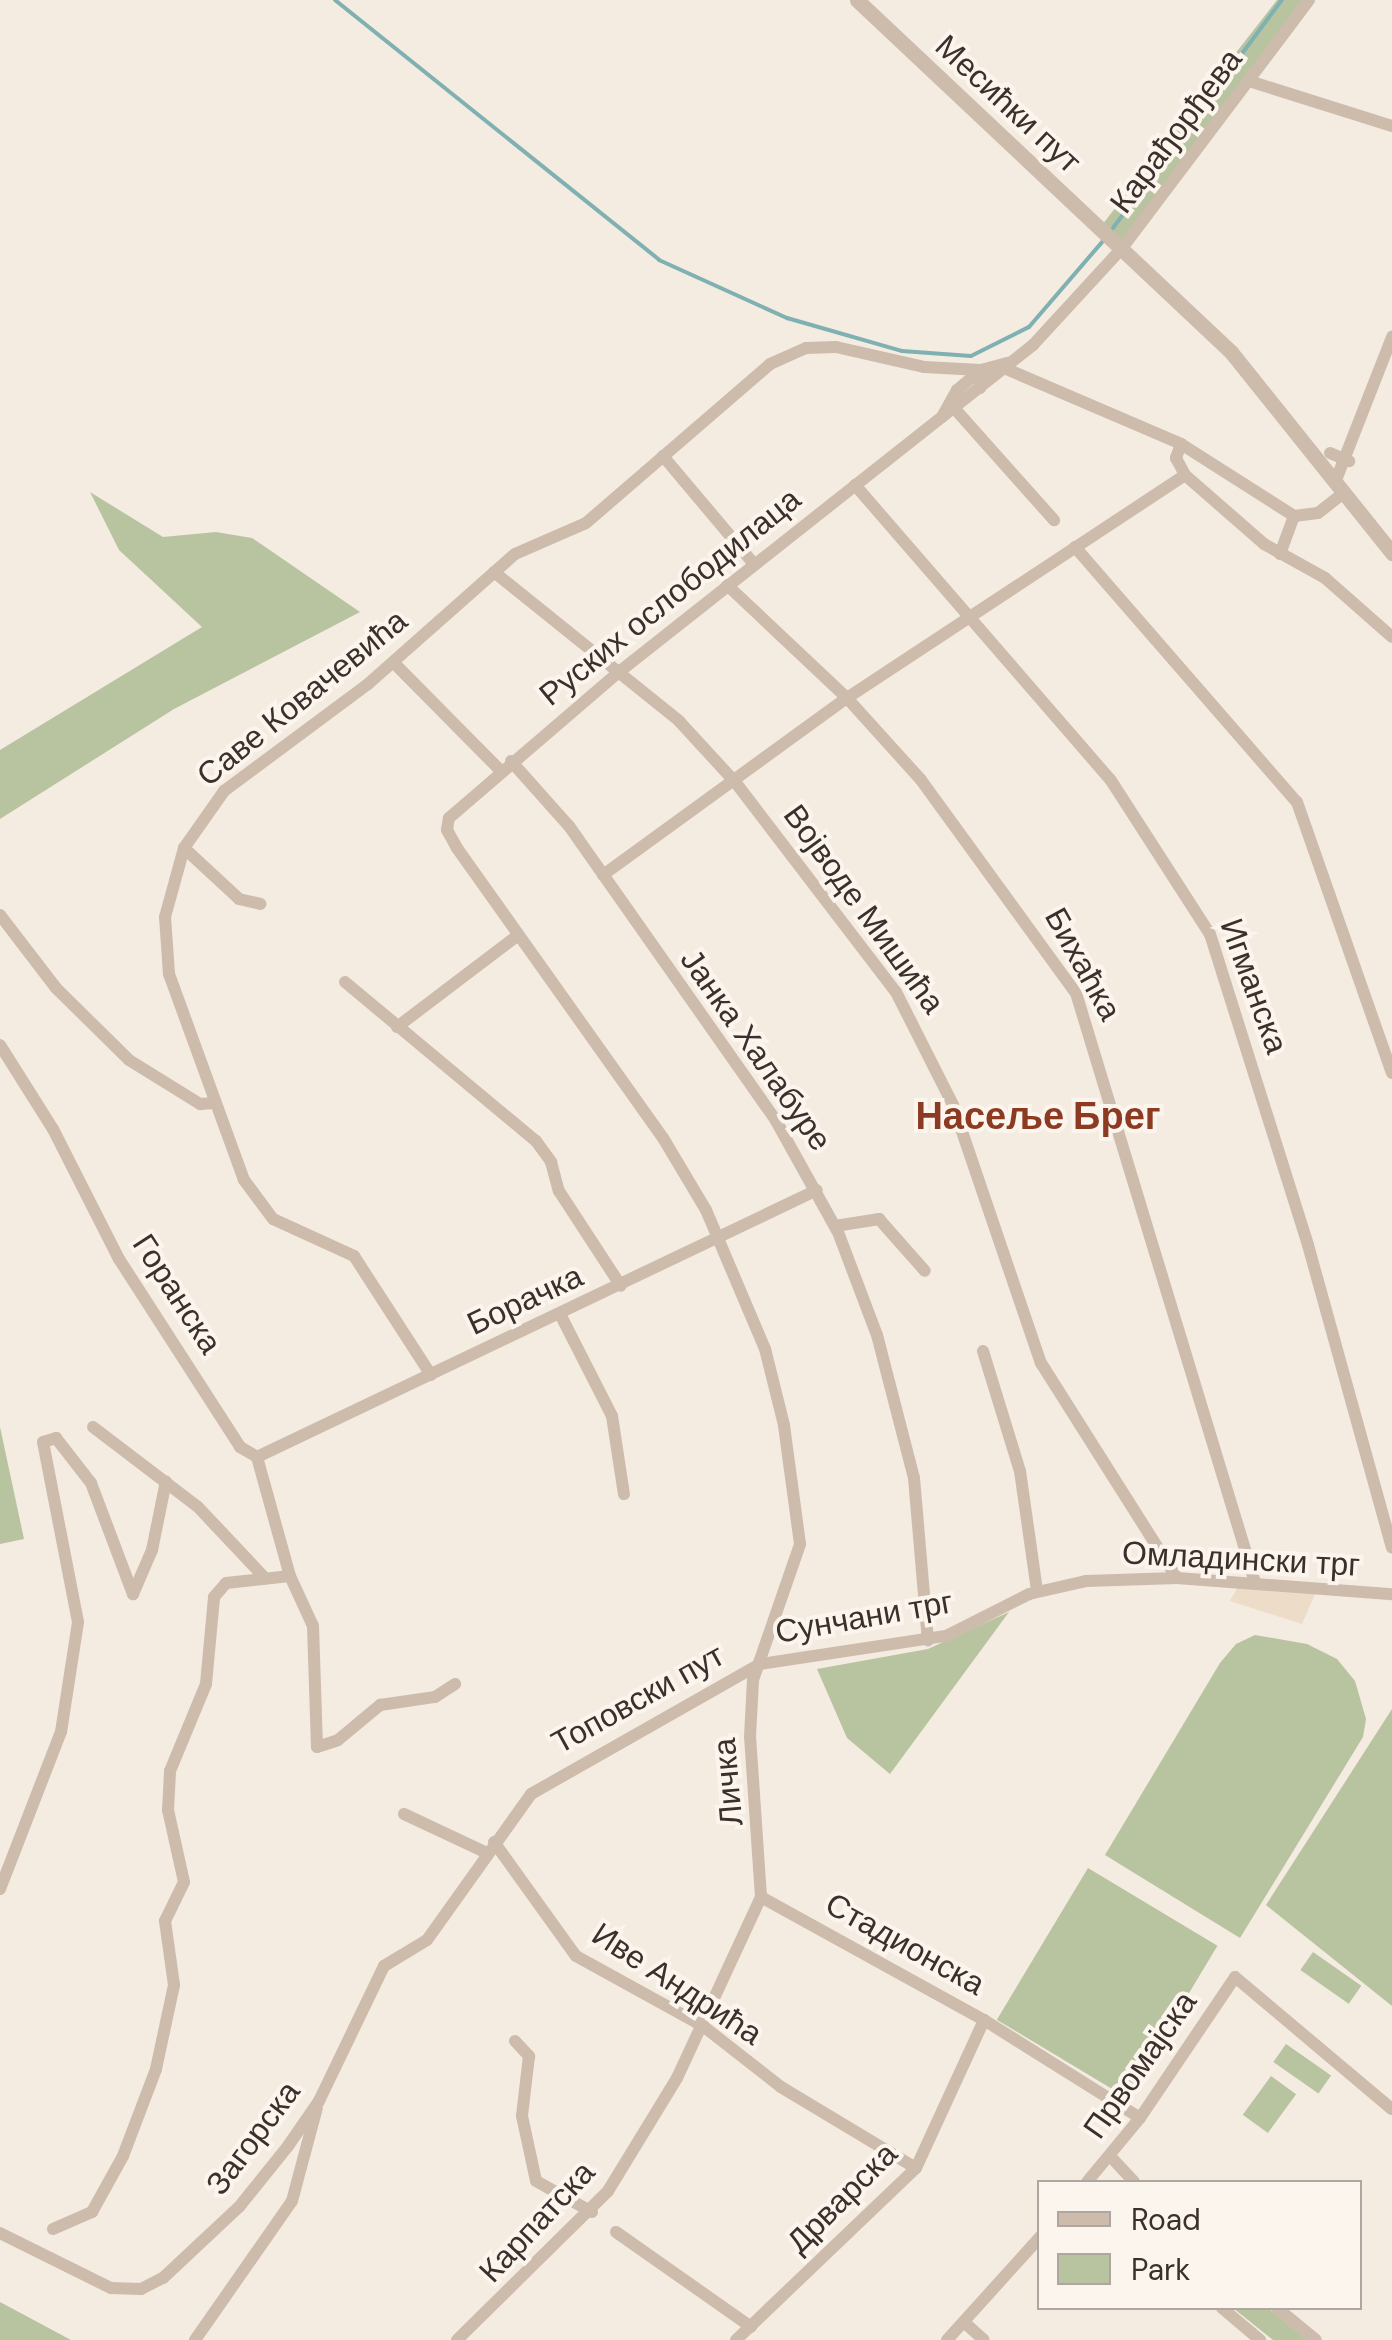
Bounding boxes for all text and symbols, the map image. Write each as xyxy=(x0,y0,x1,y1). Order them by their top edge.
street label: Месићки пут xyxy=(927,27,1089,181)
street label: Карађорђева xyxy=(1102,41,1250,221)
street label: Руских ослободилаца xyxy=(532,480,808,714)
street label: Саве Ковачевића xyxy=(189,601,415,795)
street label: Војводе Мишића xyxy=(775,797,953,1021)
street label: Бихаћка xyxy=(1036,901,1130,1027)
street label: Игманска xyxy=(1212,913,1296,1059)
street label: Јанка Халабуре xyxy=(672,942,840,1158)
district label: Насеље Брег xyxy=(915,1094,1161,1140)
street label: Горанска xyxy=(124,1227,230,1361)
street label: Борачка xyxy=(461,1257,589,1343)
street label: Омладински трг xyxy=(1121,1534,1361,1584)
street label: Сунчани трг xyxy=(772,1583,956,1651)
street label: Топовски пут xyxy=(545,1636,731,1762)
street label: Личка xyxy=(705,1736,751,1828)
street label: Стадионска xyxy=(819,1885,991,2003)
street label: Иве Андрића xyxy=(585,1915,769,2053)
street label: Првомајска xyxy=(1075,1984,1205,2146)
street label: Загорска xyxy=(198,2074,308,2202)
street label: Дрварска xyxy=(779,2135,905,2261)
street label: Карпатска xyxy=(471,2154,603,2290)
legend xyxy=(1037,2180,1362,2310)
text: Road xyxy=(1131,2200,1201,2239)
text: Park xyxy=(1131,2250,1190,2289)

